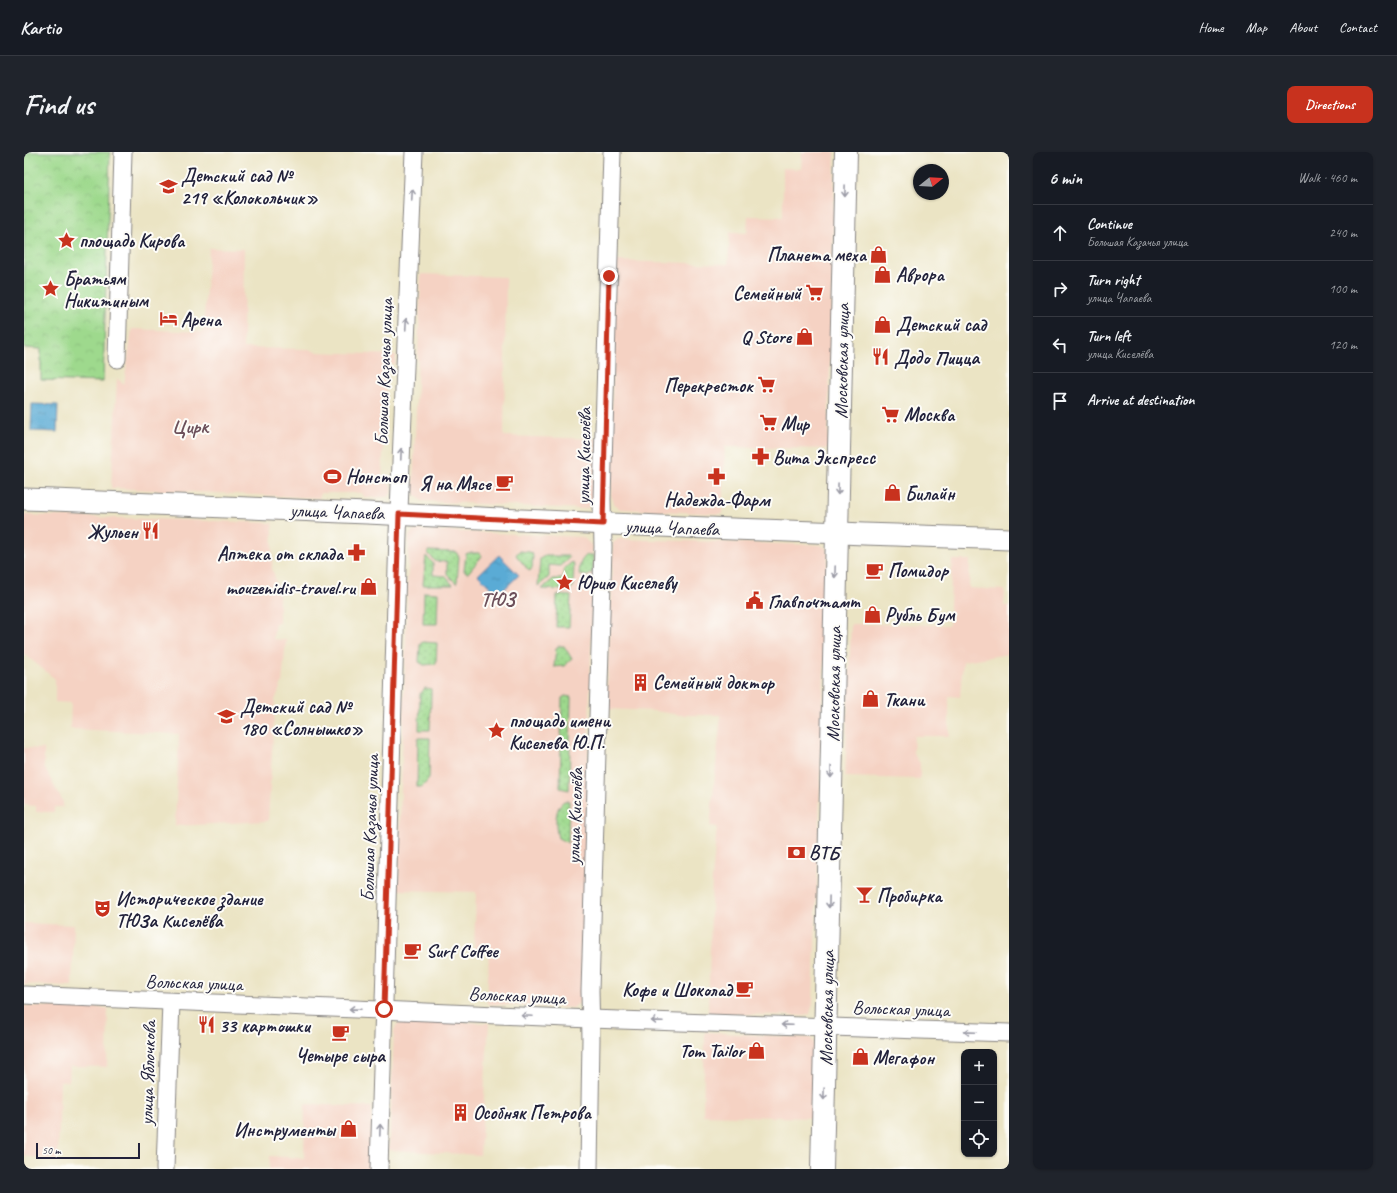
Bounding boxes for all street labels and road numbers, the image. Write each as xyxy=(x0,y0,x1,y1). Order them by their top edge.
street label: Большая Казачья улица xyxy=(369,296,399,446)
street label: Московская улица xyxy=(829,302,855,419)
street label: улица Киселёва xyxy=(571,406,597,506)
street label: улица Чапаева xyxy=(288,498,386,526)
street label: улица Чапаева xyxy=(623,514,721,542)
street label: Московская улица xyxy=(821,625,847,742)
street label: Большая Казачья улица xyxy=(355,752,385,902)
street label: улица Киселёва xyxy=(561,766,589,866)
street label: Московская улица xyxy=(814,949,840,1066)
street label: Вольская улица xyxy=(145,969,245,997)
street label: Вольская улица xyxy=(468,981,568,1011)
street label: Вольская улица xyxy=(852,995,952,1023)
street label: улица Яблочкова xyxy=(134,1018,162,1127)

